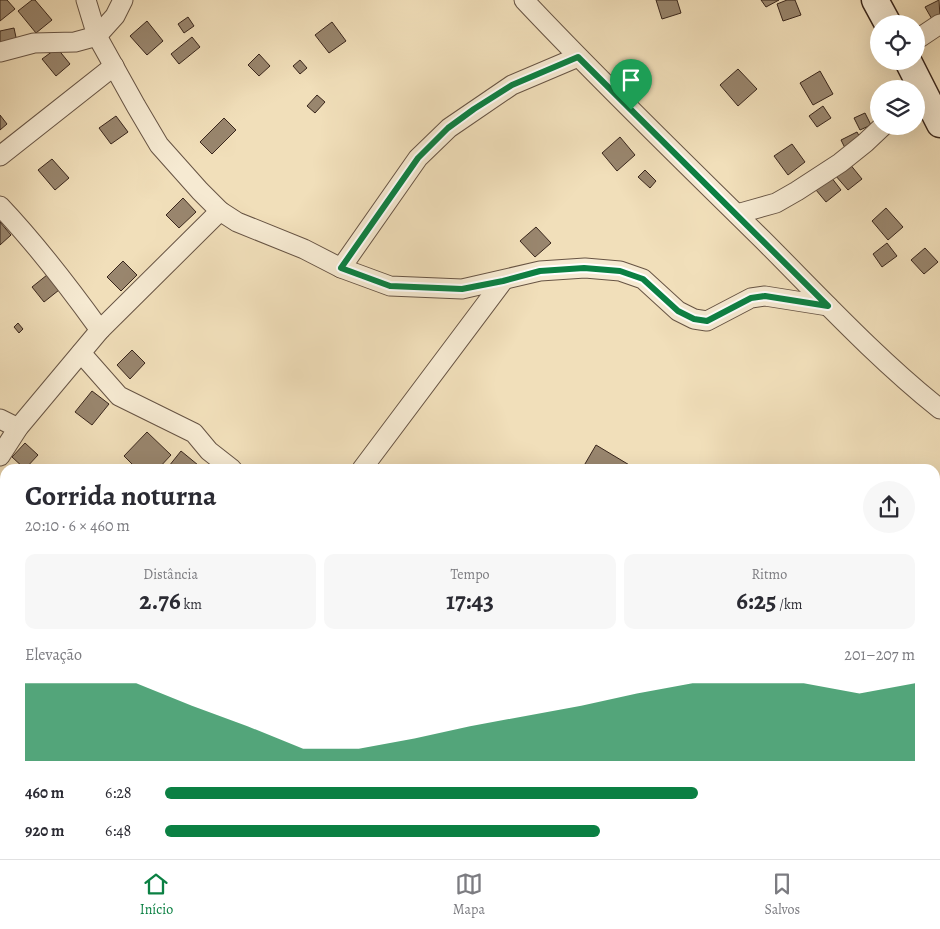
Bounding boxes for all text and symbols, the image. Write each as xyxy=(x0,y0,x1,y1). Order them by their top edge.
map controls xyxy=(870,15,925,135)
button: locate xyxy=(870,15,925,70)
pin xyxy=(610,59,652,110)
icon: arrive xyxy=(617,66,645,94)
button: layers xyxy=(870,80,925,135)
text: Corrida noturna xyxy=(25,477,216,515)
button: share xyxy=(863,481,915,533)
text: 20:10 · 6 × 460 m xyxy=(25,515,130,537)
text: Distância xyxy=(143,565,198,584)
text: Tempo xyxy=(450,565,490,584)
text: Ritmo xyxy=(752,565,787,584)
text: 2.76 xyxy=(139,584,181,618)
text: 17:43 xyxy=(446,584,494,618)
text: 6:25 xyxy=(736,584,777,618)
text: km xyxy=(181,595,202,614)
text: /km xyxy=(777,595,803,614)
text: Elevação xyxy=(25,644,82,666)
text: 201–207 m xyxy=(844,644,915,666)
text: 460 m xyxy=(25,782,64,804)
text: 6:28 xyxy=(105,782,132,804)
text: 920 m xyxy=(25,820,64,842)
text: 6:48 xyxy=(105,820,131,842)
tab: Início xyxy=(140,870,173,919)
tab: Mapa xyxy=(453,870,485,919)
tab: Salvos xyxy=(765,870,800,919)

